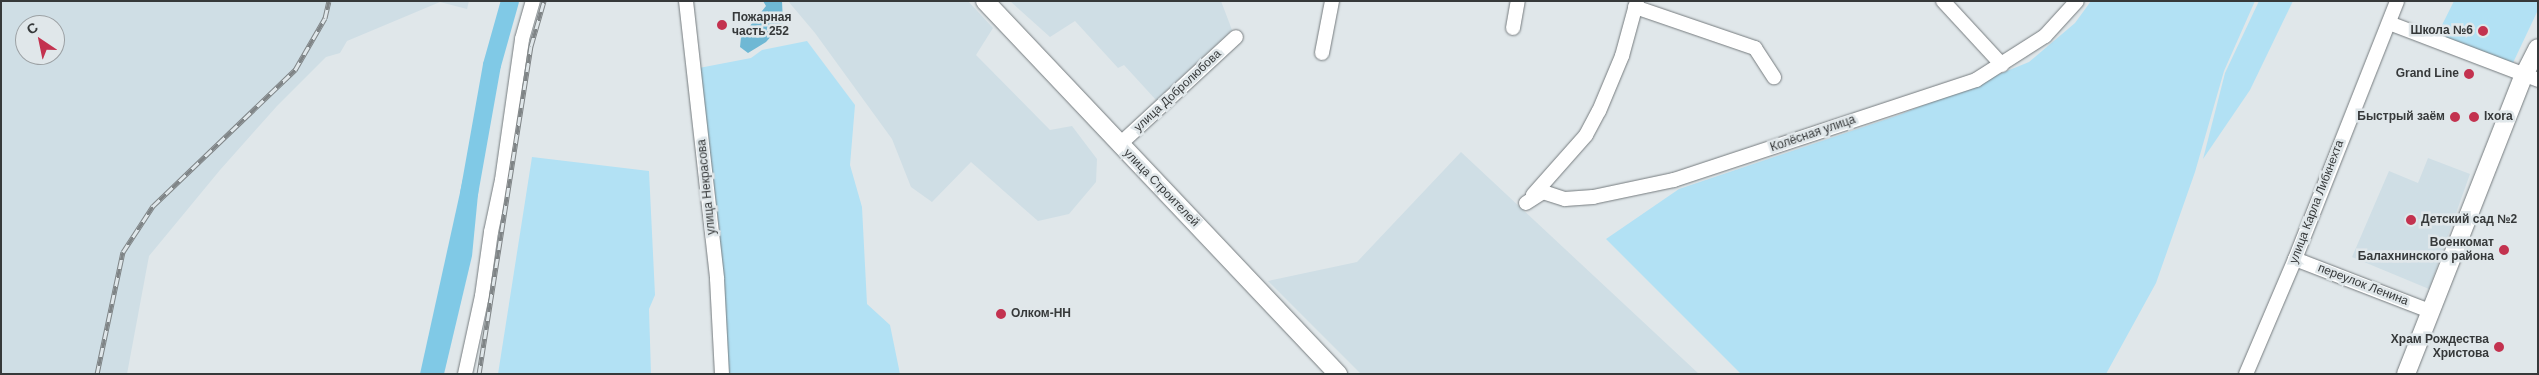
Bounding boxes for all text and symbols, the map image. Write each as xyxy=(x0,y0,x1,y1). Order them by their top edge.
place label: Пожарная часть 252 xyxy=(732,11,791,39)
north arrow xyxy=(15,15,65,65)
text: С xyxy=(24,19,41,38)
marker: Пожарная часть 252 xyxy=(716,19,728,31)
place label: Школа №6 xyxy=(2410,24,2473,38)
marker: Школа №6 xyxy=(2477,25,2489,37)
street label: улица Добролюбова xyxy=(1132,47,1224,135)
place label: Grand Line xyxy=(2396,67,2459,81)
marker: Grand Line xyxy=(2463,68,2475,80)
place label: Быстрый заём xyxy=(2357,110,2445,124)
place label: Ixora xyxy=(2484,110,2513,124)
marker: Быстрый заём xyxy=(2449,111,2461,123)
marker: Ixora xyxy=(2468,111,2480,123)
street label: Колёсная улица xyxy=(1768,113,1858,155)
street label: улица Карла Либкнехта xyxy=(2287,138,2347,266)
street label: улица Некрасова xyxy=(695,139,719,235)
street label: улица Строителей xyxy=(1120,146,1202,230)
place label: Детский сад №2 xyxy=(2421,213,2517,227)
marker: Детский сад №2 xyxy=(2405,214,2417,226)
place label: Военкомат Балахнинского района xyxy=(2358,236,2494,264)
marker: Военкомат Балахнинского района xyxy=(2498,244,2510,256)
street label: переулок Ленина xyxy=(2316,261,2410,309)
place label: Олком-НН xyxy=(1011,307,1071,321)
marker: Олком-НН xyxy=(995,308,1007,320)
place label: Храм Рождества Христова xyxy=(2391,333,2489,361)
marker: Храм Рождества Христова xyxy=(2493,341,2505,353)

